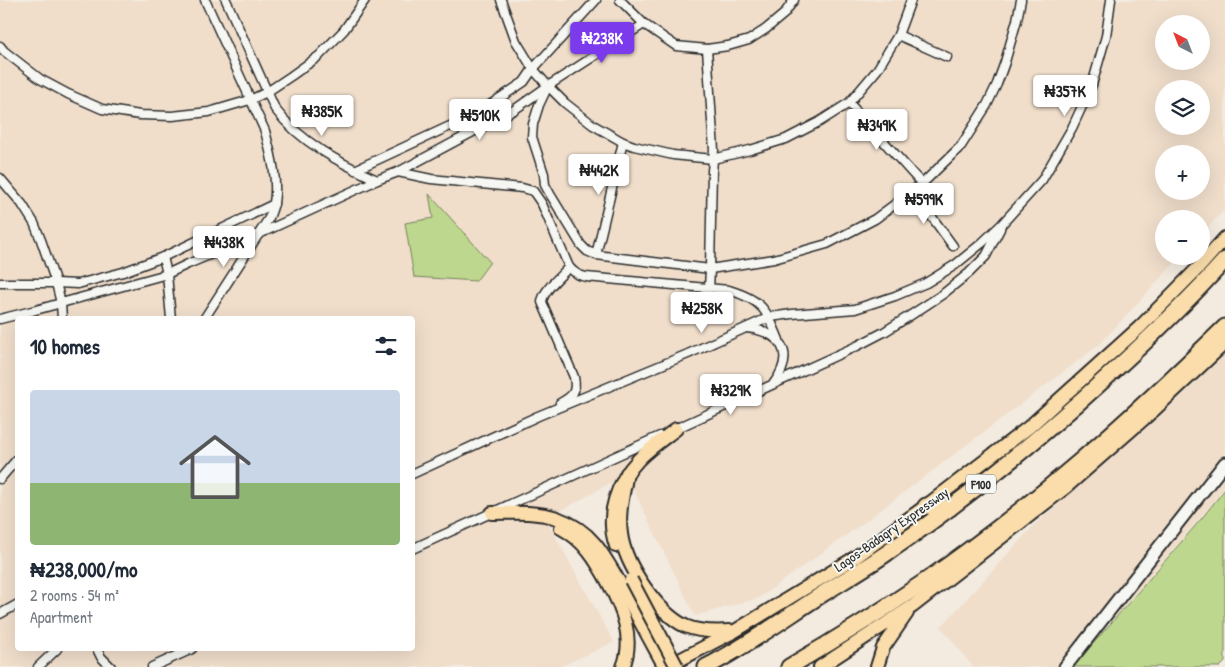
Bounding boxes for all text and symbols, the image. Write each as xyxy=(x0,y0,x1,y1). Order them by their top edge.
north arrow xyxy=(1155,15,1210,70)
map controls xyxy=(1155,15,1210,265)
pin: ₦238K xyxy=(567,22,637,64)
text: ₦238K xyxy=(581,27,623,49)
pin: ₦357K xyxy=(1030,74,1100,117)
text: ₦357K xyxy=(1044,80,1086,102)
button: layers xyxy=(1155,80,1210,135)
pin: ₦385K xyxy=(287,94,357,137)
pin: ₦510K xyxy=(445,98,515,141)
text: ₦385K xyxy=(302,100,342,122)
text: ₦510K xyxy=(460,104,500,126)
pin: ₦349K xyxy=(842,108,912,151)
text: ₦349K xyxy=(858,114,896,136)
button: + xyxy=(1155,145,1210,200)
pin: ₦442K xyxy=(564,154,634,196)
text: ₦442K xyxy=(579,159,619,181)
pin: ₦599K xyxy=(889,182,959,225)
text: ₦599K xyxy=(905,188,943,210)
button: − xyxy=(1155,210,1210,265)
pin: ₦438K xyxy=(189,226,259,268)
text: ₦438K xyxy=(204,231,244,253)
pin: ₦258K xyxy=(667,292,737,334)
text: ₦258K xyxy=(681,297,723,319)
text: 10 homes xyxy=(30,332,100,361)
icon: filters xyxy=(372,332,400,360)
pin: ₦329K xyxy=(696,374,766,416)
text: ₦329K xyxy=(711,379,751,401)
icon: home xyxy=(170,422,260,512)
road number: F100 xyxy=(966,474,996,494)
street label: Lagos-Badagry Expressway xyxy=(830,482,953,577)
text: ₦238,000/mo xyxy=(30,555,138,584)
text: 2 rooms · 54 m² xyxy=(30,584,119,606)
text: Apartment xyxy=(30,606,93,628)

